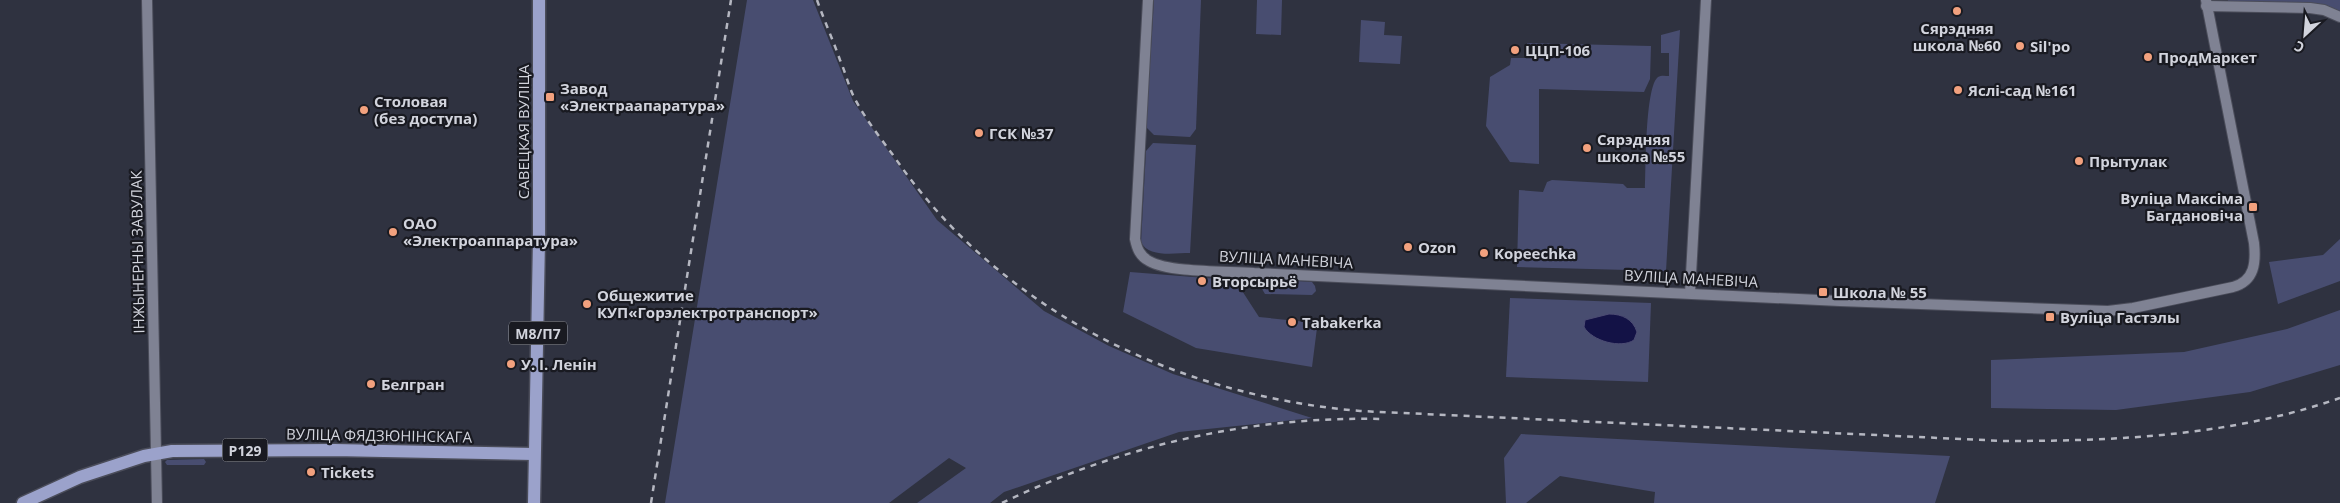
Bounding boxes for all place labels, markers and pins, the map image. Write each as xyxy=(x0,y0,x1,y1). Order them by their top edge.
marker: Сярэдняя школа №60 xyxy=(1951,5,1963,17)
place label: Сярэдняя школа №60 xyxy=(1913,18,2002,55)
place label: Sil'po xyxy=(2030,36,2070,56)
place label: ЦЦП-106 xyxy=(1525,40,1591,60)
marker: Sil'po xyxy=(2014,40,2026,52)
marker: ЦЦП-106 xyxy=(1509,44,1521,56)
place label: ПродМаркет xyxy=(2158,47,2257,67)
marker: ПродМаркет xyxy=(2142,51,2154,63)
place label: Завод «Электраапаратура» xyxy=(560,78,725,115)
place label: Яслі-сад №161 xyxy=(1967,80,2077,100)
marker: Яслі-сад №161 xyxy=(1952,84,1964,96)
place label: Столовая (без доступа) xyxy=(374,91,477,128)
marker: Завод «Электраапаратура» xyxy=(544,91,556,103)
marker: Столовая (без доступа) xyxy=(358,104,370,116)
place label: ГСК №37 xyxy=(989,123,1054,143)
marker: ГСК №37 xyxy=(973,127,985,139)
place label: Сярэдняя школа №55 xyxy=(1597,129,1685,166)
marker: Сярэдняя школа №55 xyxy=(1581,142,1593,154)
place label: Прытулак xyxy=(2089,151,2168,171)
marker: Прытулак xyxy=(2073,155,2085,167)
place label: Вуліца Максіма Багдановіча xyxy=(2120,188,2243,225)
marker: Вуліца Максіма Багдановіча xyxy=(2247,201,2259,213)
place label: ОАО «Электроаппаратура» xyxy=(403,213,578,250)
marker: ОАО «Электроаппаратура» xyxy=(387,226,399,238)
place label: Ozon xyxy=(1418,237,1456,257)
marker: Ozon xyxy=(1402,241,1414,253)
place label: Kopeechka xyxy=(1494,243,1576,263)
marker: Kopeechka xyxy=(1478,247,1490,259)
place label: Вторсырьё xyxy=(1212,271,1297,291)
marker: Вторсырьё xyxy=(1196,275,1208,287)
place label: Школа № 55 xyxy=(1833,282,1927,302)
place label: Общежитие КУП«Горэлектротранспорт» xyxy=(597,285,818,322)
marker: Школа № 55 xyxy=(1817,286,1829,298)
marker: Общежитие КУП«Горэлектротранспорт» xyxy=(581,298,593,310)
place label: Вуліца Гастэлы xyxy=(2060,307,2180,327)
marker: Вуліца Гастэлы xyxy=(2044,311,2056,323)
place label: Tabakerka xyxy=(1302,312,1382,332)
marker: Tabakerka xyxy=(1286,316,1298,328)
place label: У. І. Ленін xyxy=(521,354,597,374)
marker: У. І. Ленін xyxy=(505,358,517,370)
place label: Белгран xyxy=(381,374,445,394)
marker: Белгран xyxy=(365,378,377,390)
place label: Tickets xyxy=(321,462,374,482)
marker: Tickets xyxy=(305,466,317,478)

